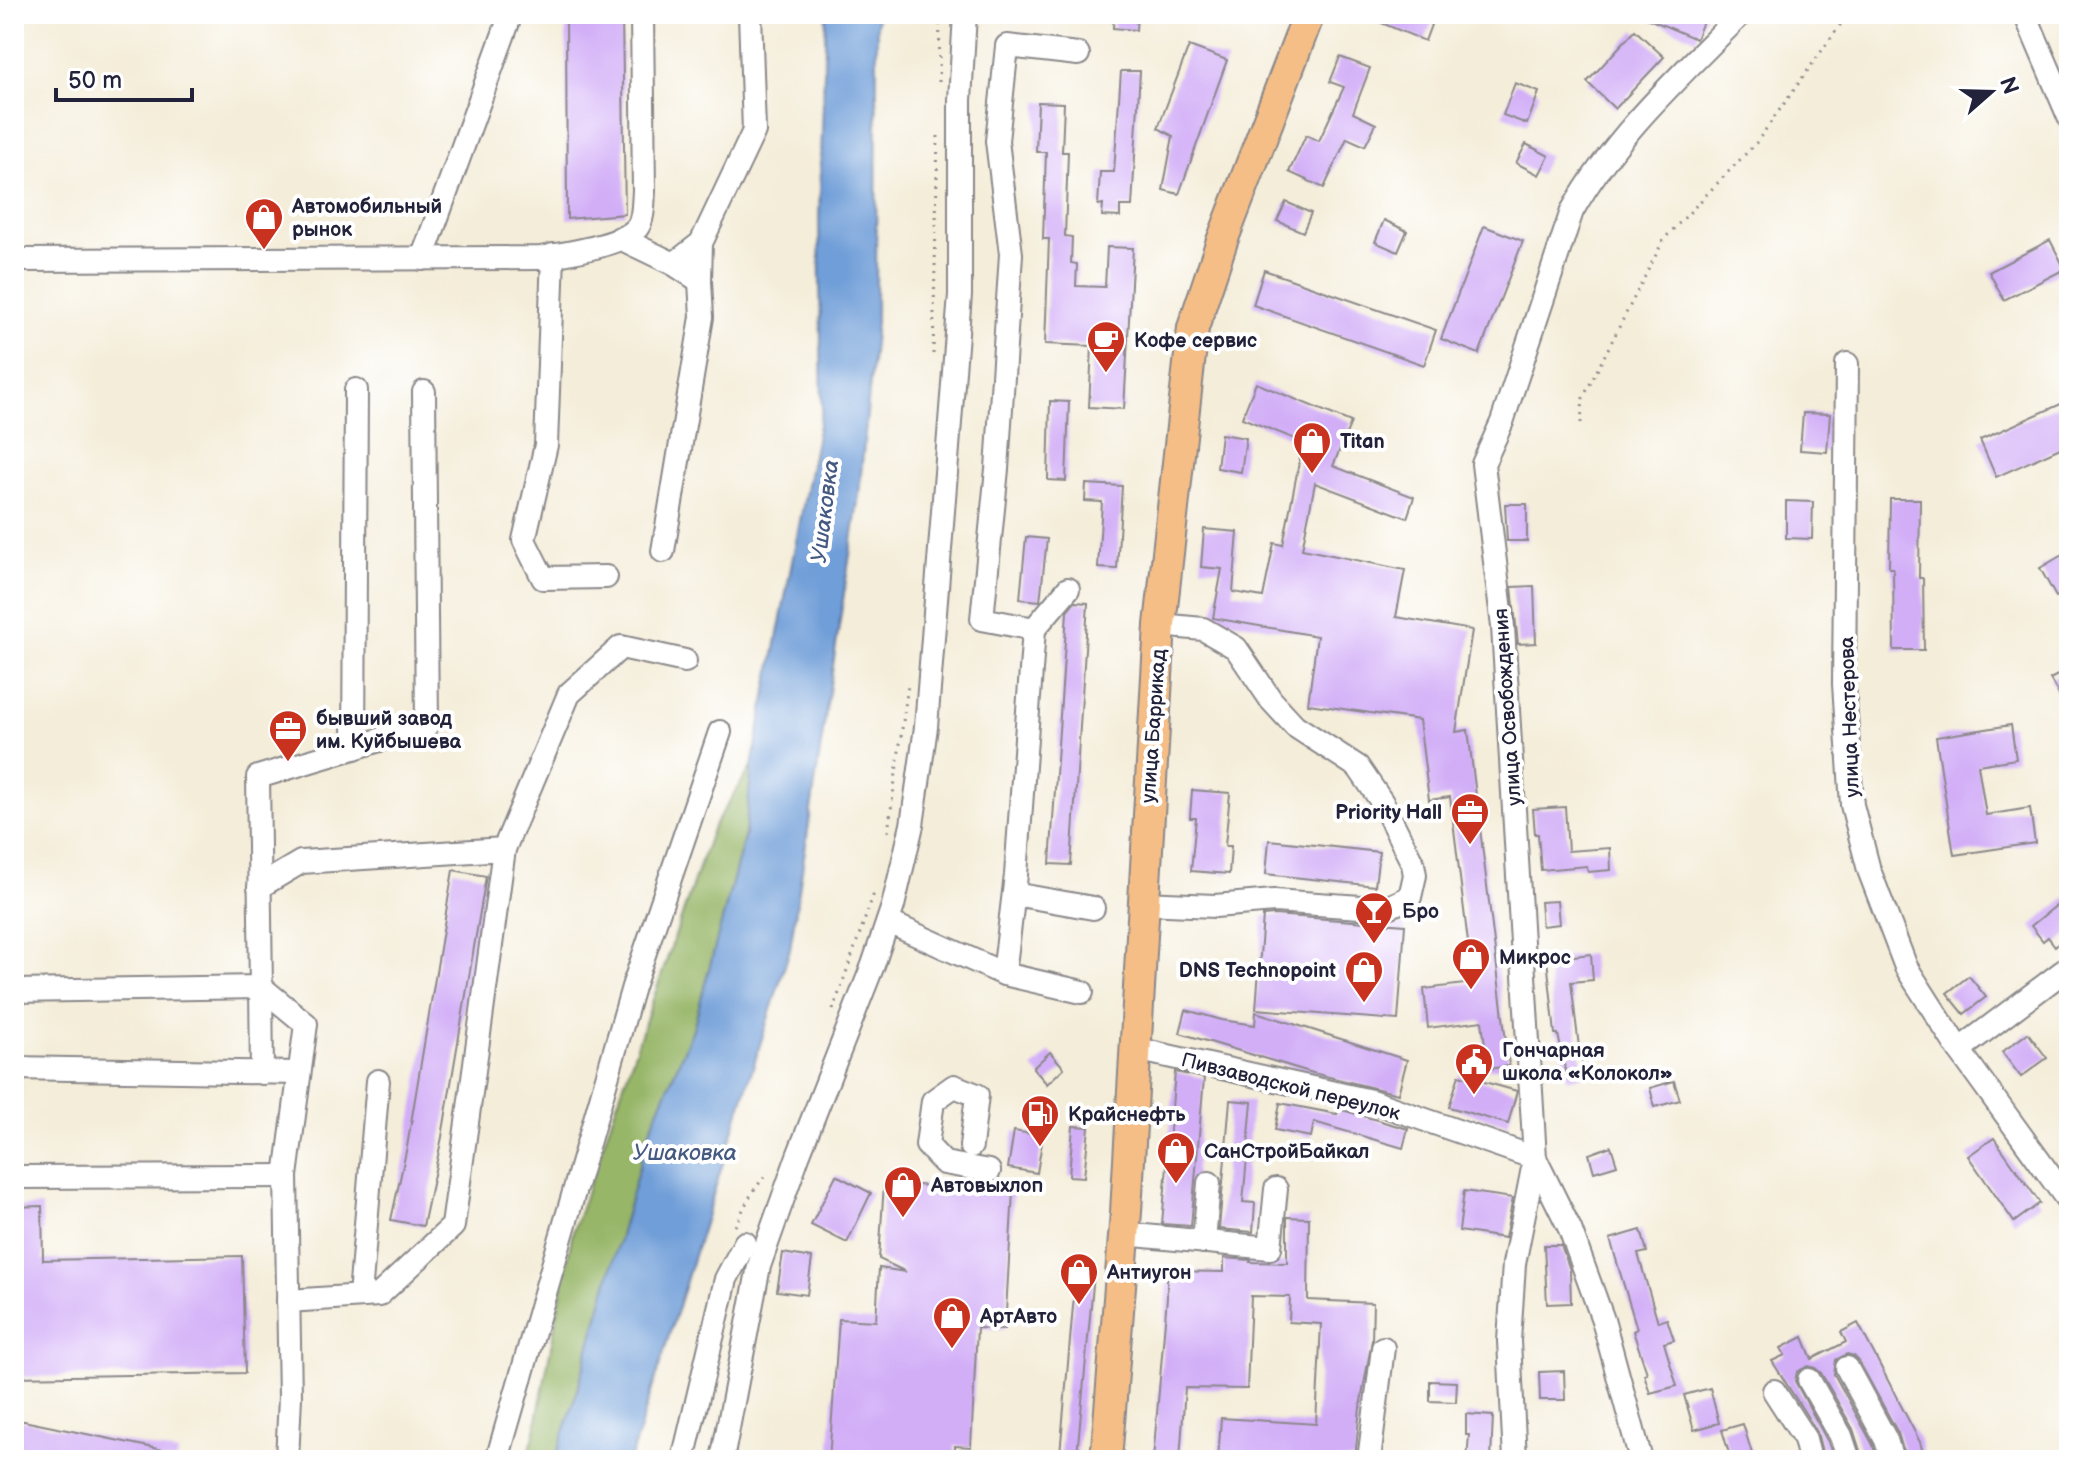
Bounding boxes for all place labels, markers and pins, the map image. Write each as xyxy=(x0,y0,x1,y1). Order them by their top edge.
place label: Автомобильный рынок xyxy=(291,195,442,242)
shop icon: Автомобильный рынок xyxy=(243,196,285,251)
cafe icon: Кофе сервис xyxy=(1085,319,1127,374)
place label: Кофе сервис xyxy=(1134,329,1257,353)
shop icon: Titan xyxy=(1291,420,1333,475)
place label: Titan xyxy=(1340,430,1385,454)
place label: бывший завод им. Куйбышева xyxy=(316,707,462,754)
office icon: бывший завод им. Куйбышева xyxy=(267,708,309,763)
office icon: Priority Hall xyxy=(1449,791,1491,846)
place label: Priority Hall xyxy=(1335,801,1442,825)
bar icon: Бро xyxy=(1353,890,1395,945)
place label: Бро xyxy=(1402,900,1439,924)
shop icon: Микрос xyxy=(1450,936,1492,991)
place label: Микрос xyxy=(1499,946,1571,970)
shop icon: DNS Technopoint xyxy=(1343,949,1385,1004)
place label: DNS Technopoint xyxy=(1179,959,1336,983)
place label: Гончарная школа «Колокол» xyxy=(1502,1039,1673,1086)
public building icon: Гончарная школа «Колокол» xyxy=(1453,1041,1495,1096)
fuel station icon: Крайснефть xyxy=(1019,1093,1061,1148)
place label: Крайснефть xyxy=(1068,1103,1186,1127)
shop icon: СанСтройБайкал xyxy=(1155,1130,1197,1185)
place label: СанСтройБайкал xyxy=(1204,1140,1369,1164)
shop icon: Автовыхлоп xyxy=(882,1164,924,1219)
place label: Автовыхлоп xyxy=(930,1174,1043,1198)
shop icon: Антиугон xyxy=(1058,1251,1100,1306)
place label: Антиугон xyxy=(1106,1261,1192,1285)
shop icon: АртАвто xyxy=(931,1295,973,1350)
place label: АртАвто xyxy=(979,1305,1057,1329)

